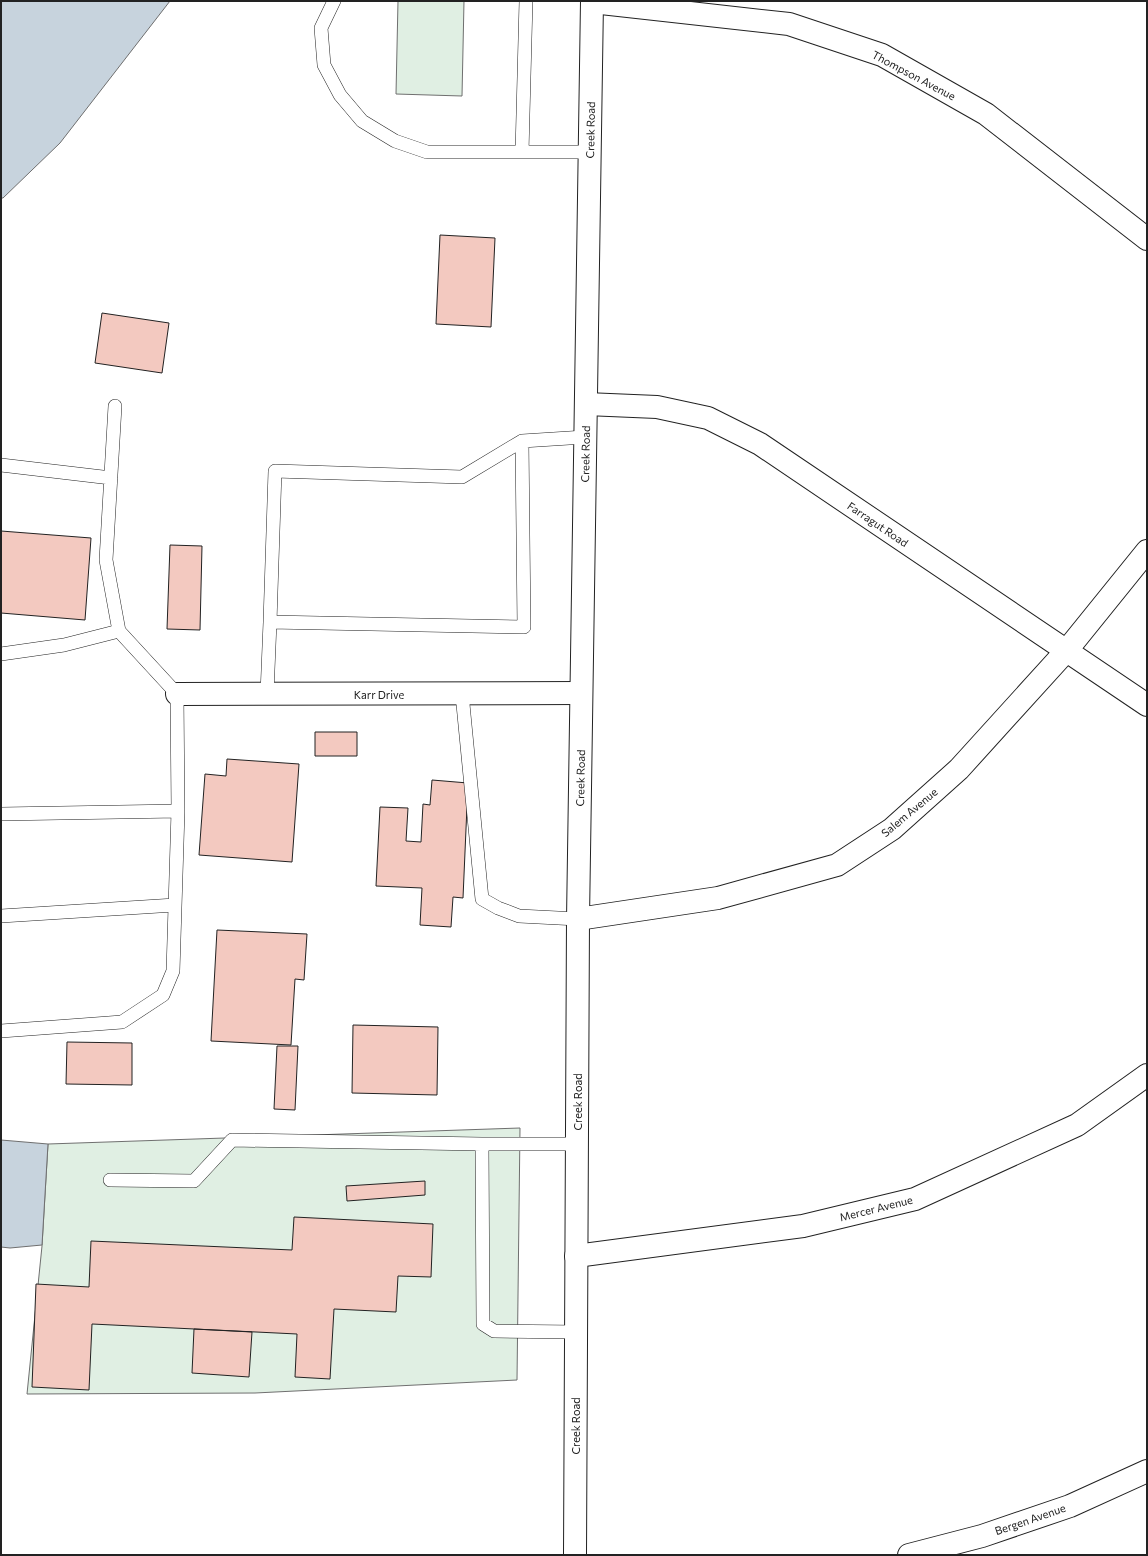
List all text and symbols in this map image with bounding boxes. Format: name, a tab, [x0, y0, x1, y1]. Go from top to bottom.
street label: Thompson Avenue	[870, 48, 958, 103]
street label: Creek Road	[583, 101, 597, 159]
street label: Creek Road	[578, 425, 592, 483]
street label: Farragut Road	[845, 499, 911, 549]
street label: Karr Drive	[354, 688, 404, 701]
street label: Creek Road	[573, 749, 587, 807]
street label: Salem Avenue	[878, 785, 940, 839]
street label: Creek Road	[571, 1073, 584, 1131]
street label: Mercer Avenue	[838, 1193, 914, 1223]
street label: Creek Road	[569, 1397, 582, 1455]
street label: Bergen Avenue	[993, 1501, 1067, 1537]

